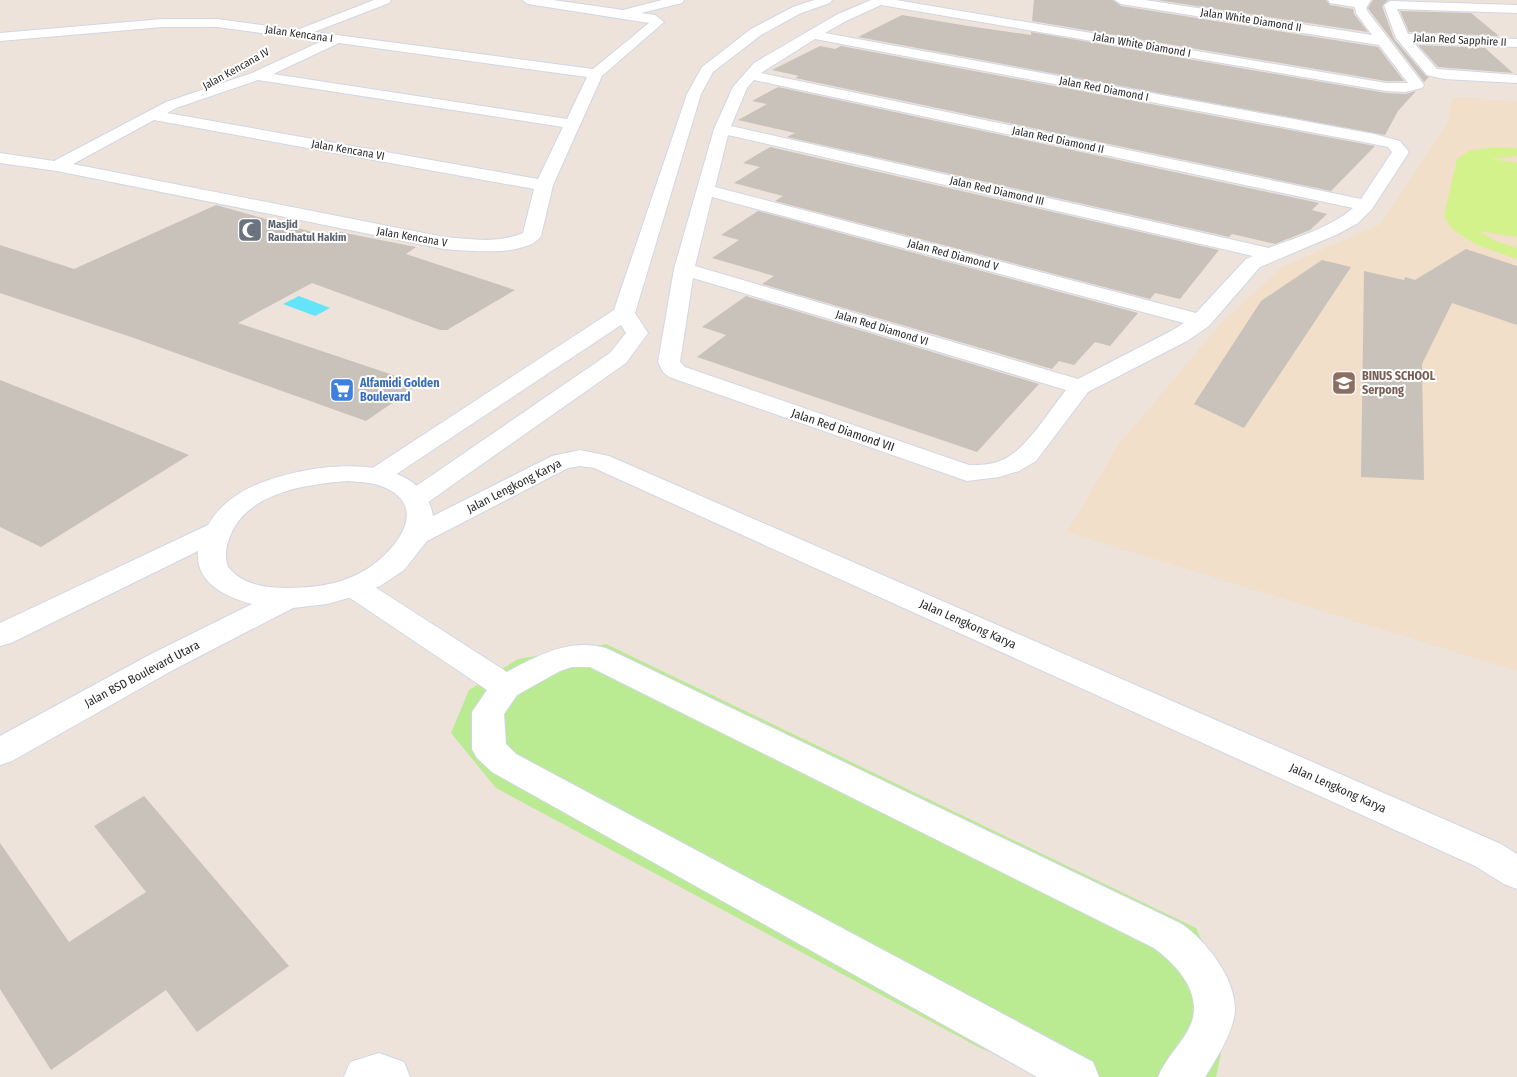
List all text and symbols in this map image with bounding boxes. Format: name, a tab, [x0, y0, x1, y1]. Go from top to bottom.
street label: Jalan White Diamond II	[1200, 6, 1302, 34]
street label: Jalan Kencana I	[264, 23, 334, 45]
street label: Jalan White Diamond I	[1092, 30, 1192, 60]
street label: Jalan Red Sapphire II	[1413, 31, 1507, 49]
street label: Jalan Kencana IV	[200, 45, 272, 93]
street label: Jalan Red Diamond I	[1058, 74, 1150, 104]
street label: Jalan Red Diamond II	[1011, 124, 1105, 156]
street label: Jalan Kencana VI	[310, 137, 386, 163]
street label: Jalan Red Diamond III	[949, 174, 1045, 208]
mosque icon: Masjid Raudhatul Hakim	[237, 217, 263, 243]
place label: Masjid Raudhatul Hakim	[268, 218, 346, 244]
street label: Jalan Kencana V	[376, 224, 449, 250]
street label: Jalan Red Diamond V	[906, 237, 1000, 273]
street label: Jalan Red Diamond VI	[834, 308, 930, 348]
place label: BINUS SCHOOL Serpong	[1362, 369, 1436, 397]
school or university icon: BINUS SCHOOL Serpong	[1331, 370, 1357, 396]
place label: Alfamidi Golden Boulevard	[359, 376, 439, 404]
supermarket icon: Alfamidi Golden Boulevard	[329, 377, 355, 403]
street label: Jalan Red Diamond VII	[790, 406, 896, 454]
street label: Jalan Lengkong Karya	[464, 456, 564, 516]
street label: Jalan Lengkong Karya	[918, 596, 1018, 652]
street label: Jalan BSD Boulevard Utara	[82, 638, 202, 710]
street label: Jalan Lengkong Karya	[1288, 760, 1388, 816]

